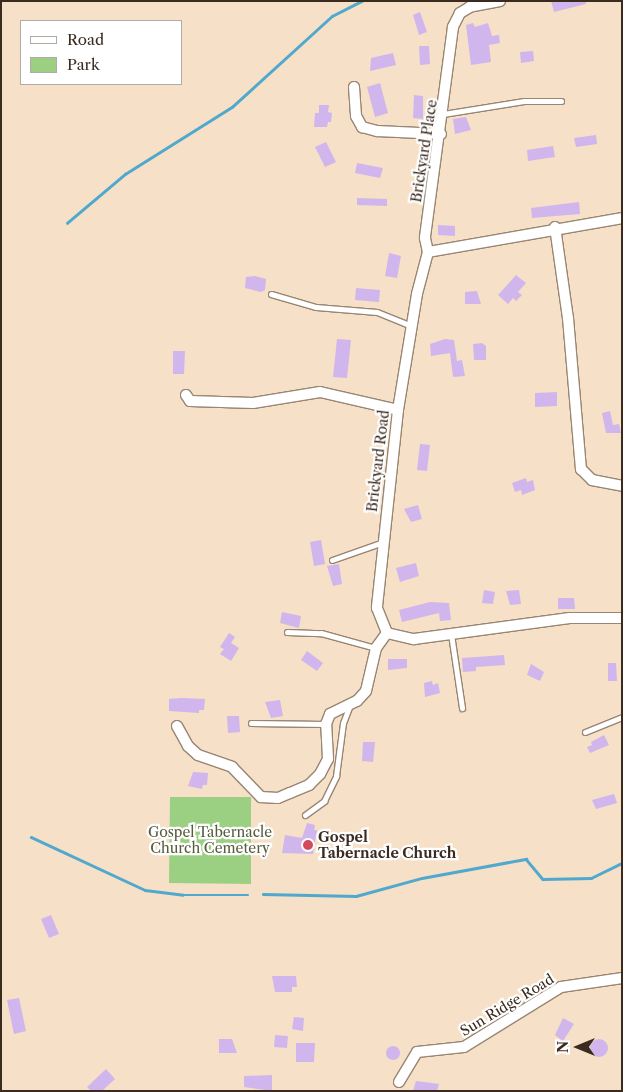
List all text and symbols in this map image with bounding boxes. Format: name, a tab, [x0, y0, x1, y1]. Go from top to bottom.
legend	[20, 20, 182, 85]
text: Road	[67, 30, 104, 49]
text: Park	[67, 55, 100, 74]
street label: Brickyard Place	[408, 98, 440, 204]
street label: Brickyard Road	[363, 409, 393, 513]
park label: Gospel Tabernacle Church Cemetery	[148, 824, 272, 856]
place label: Gospel Tabernacle Church	[318, 829, 456, 862]
marker: Gospel Tabernacle Church	[302, 839, 314, 851]
street label: Sun Ridge Road	[457, 970, 557, 1040]
north arrow	[553, 1022, 603, 1072]
text: N	[554, 1041, 572, 1053]

